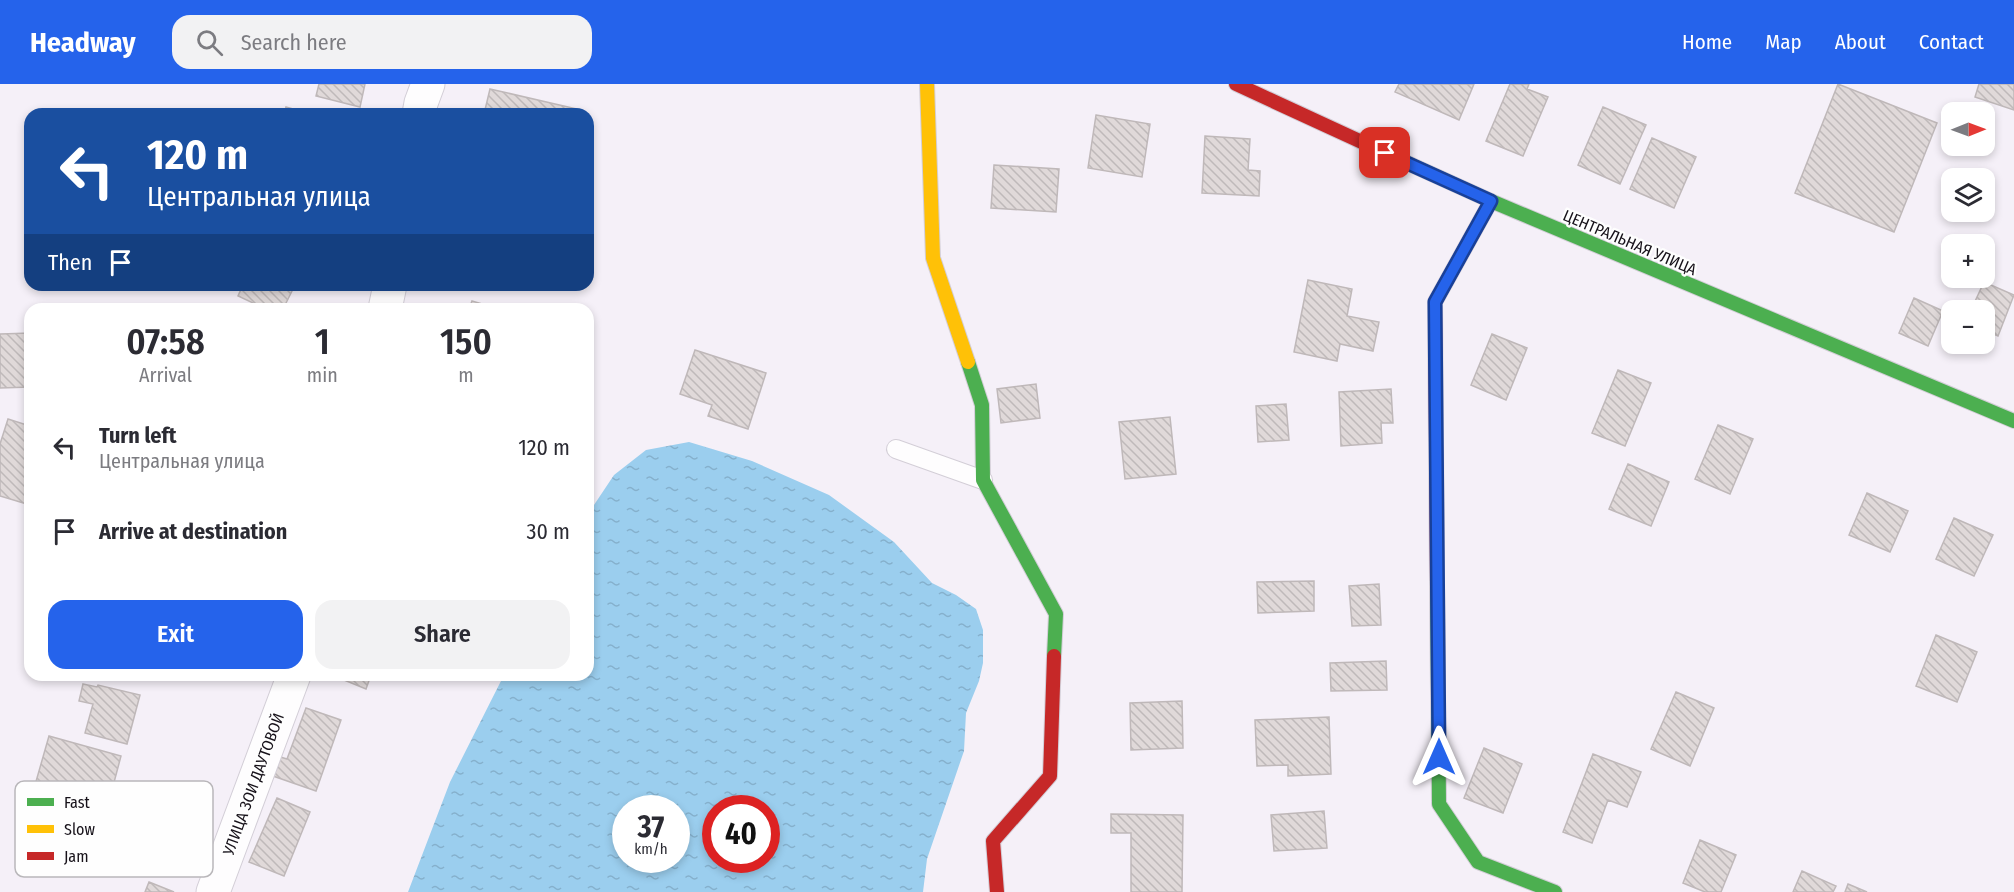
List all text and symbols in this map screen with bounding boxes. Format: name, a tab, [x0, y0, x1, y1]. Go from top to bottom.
search box	[172, 15, 592, 69]
text: Headway	[30, 26, 136, 59]
icon: search	[193, 26, 226, 59]
text: Search here	[241, 29, 347, 56]
text: Home	[1682, 29, 1732, 55]
text: Map	[1765, 29, 1802, 55]
text: About	[1835, 29, 1886, 55]
text: Contact	[1919, 29, 1984, 55]
north arrow	[1941, 102, 1995, 156]
map controls	[1941, 102, 1995, 354]
pin	[1359, 127, 1410, 178]
text: 120 m	[147, 130, 248, 180]
icon: left	[48, 132, 126, 210]
icon: arrive	[1368, 136, 1401, 169]
button: layers	[1941, 168, 1995, 222]
text: Центральная улица	[147, 181, 371, 213]
street label: ЦЕНТРАЛЬНАЯ УЛИЦА	[1560, 206, 1700, 279]
button: +	[1941, 234, 1995, 288]
icon: arrive	[104, 246, 137, 279]
text: Then	[48, 249, 92, 276]
button: −	[1941, 300, 1995, 354]
text: 07:58	[126, 320, 205, 364]
text: 1	[315, 320, 330, 364]
text: 150	[440, 320, 492, 364]
text: Arrival	[139, 363, 192, 387]
text: min	[307, 363, 338, 387]
text: m	[458, 363, 474, 387]
text: Turn left	[99, 422, 177, 449]
icon: left	[48, 431, 81, 464]
text: 120 m	[518, 434, 570, 461]
text: Центральная улица	[99, 449, 265, 473]
icon: arrive	[48, 515, 81, 548]
text: Arrive at destination	[99, 518, 287, 545]
text: 30 m	[527, 518, 570, 545]
button: Exit	[48, 600, 303, 669]
button: Share	[315, 600, 570, 669]
street label: УЛИЦА ЗОИ ДАУТОВОЙ	[219, 711, 288, 859]
position arrow	[1407, 725, 1471, 789]
legend	[15, 781, 213, 877]
text: Fast	[64, 793, 91, 812]
speed limit sign: 40	[702, 795, 780, 873]
text: 37	[638, 809, 664, 845]
text: Slow	[64, 820, 95, 839]
text: km/h	[634, 840, 668, 858]
text: Jam	[64, 847, 89, 866]

